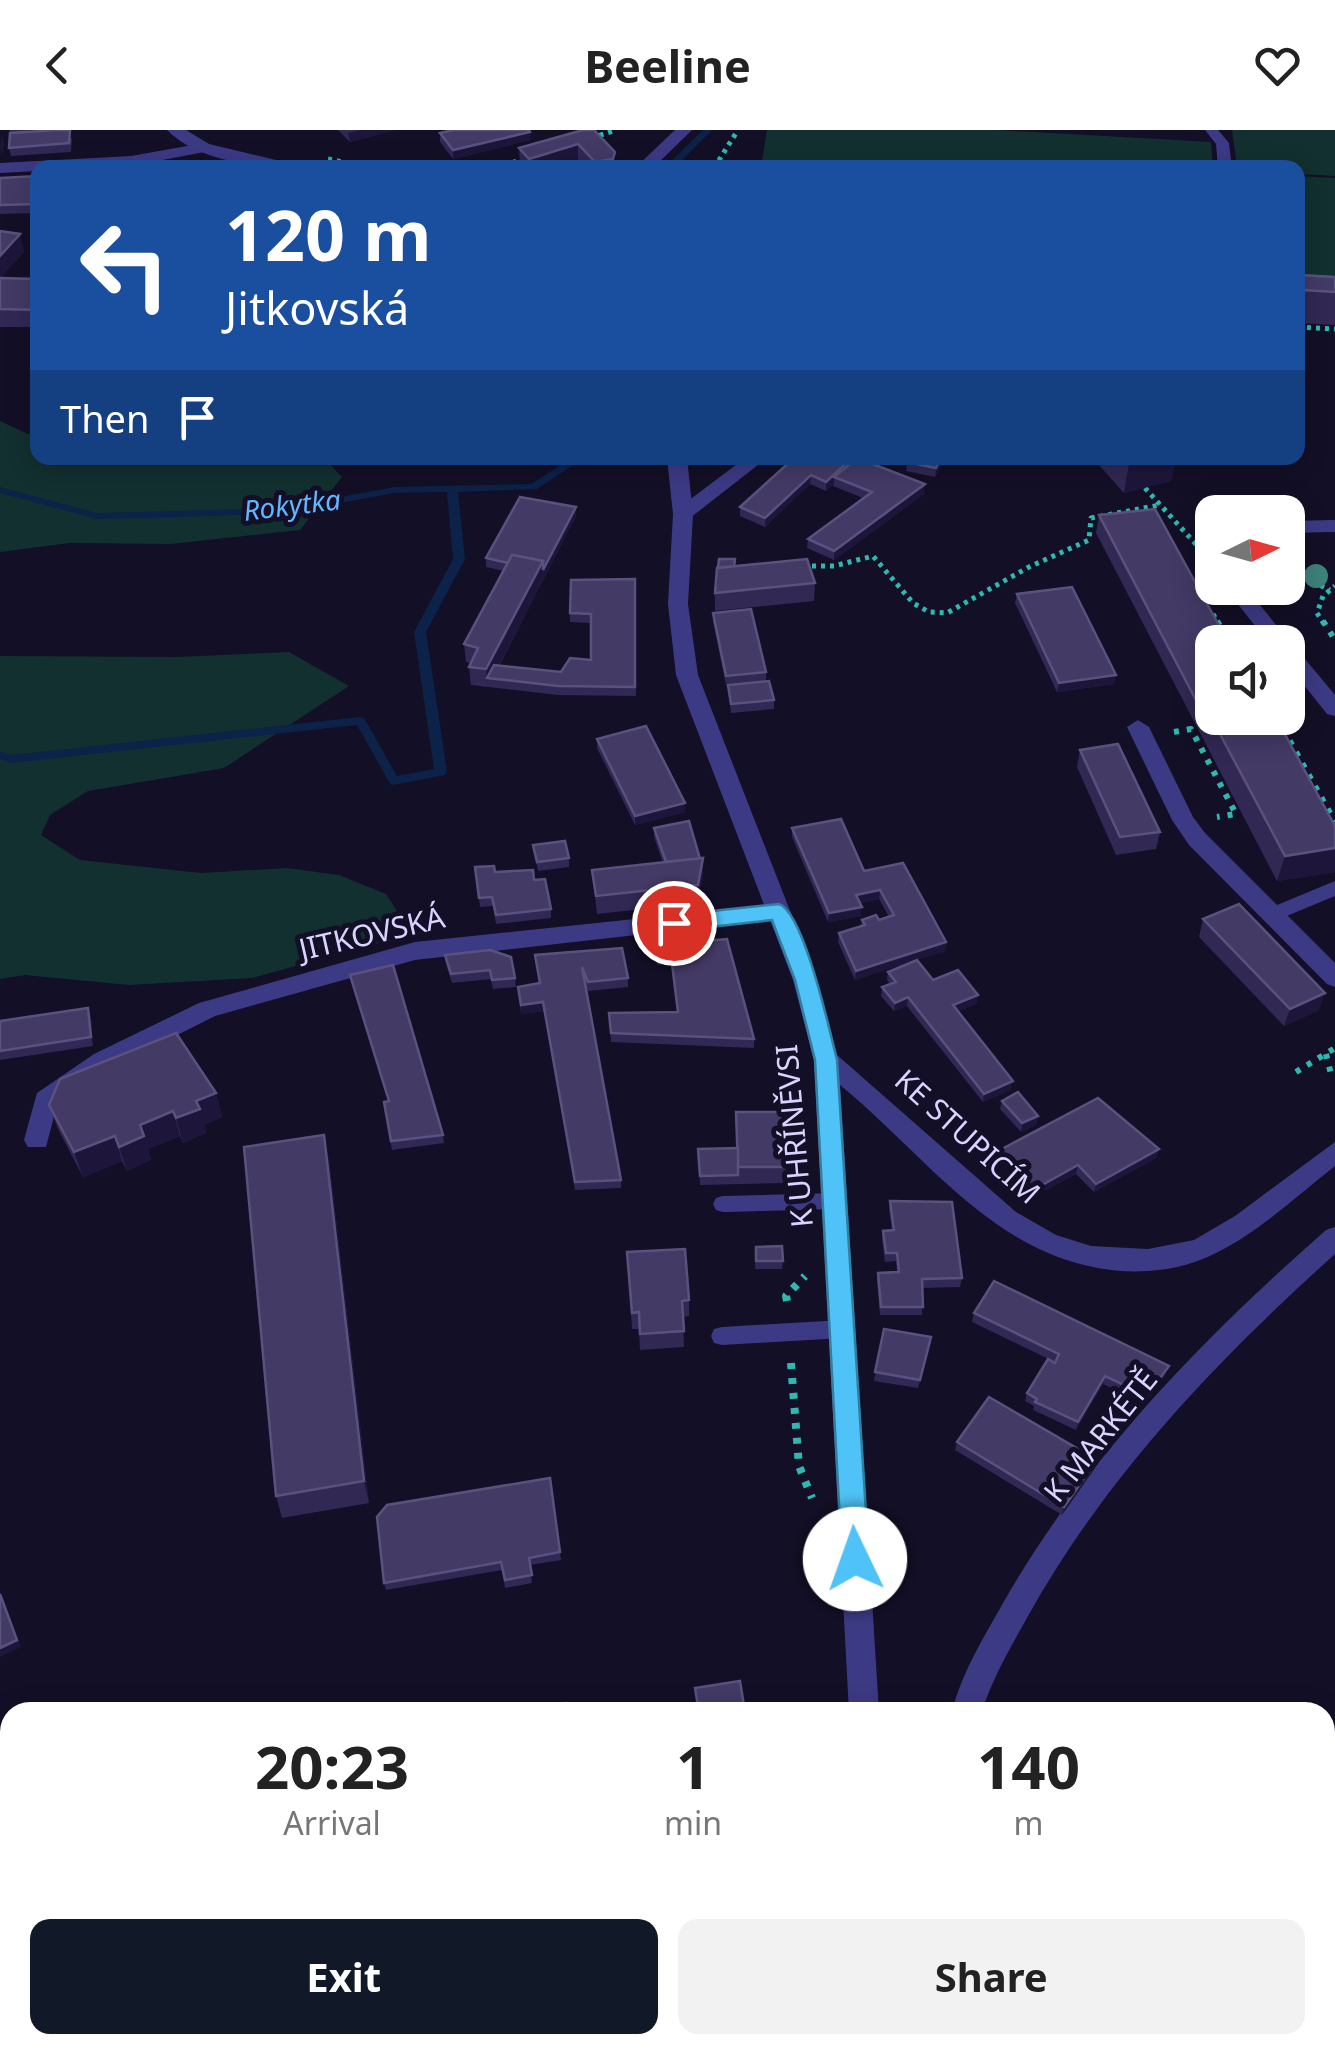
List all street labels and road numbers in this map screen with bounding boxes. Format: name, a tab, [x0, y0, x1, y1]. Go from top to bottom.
street label: JITKOVSKÁ	[292, 896, 449, 970]
street label: K UHŘÍNĚVSI	[765, 1043, 822, 1229]
street label: KE STUPICÍM	[886, 1059, 1050, 1212]
street label: K MARKÉTĚ	[1034, 1360, 1166, 1510]

